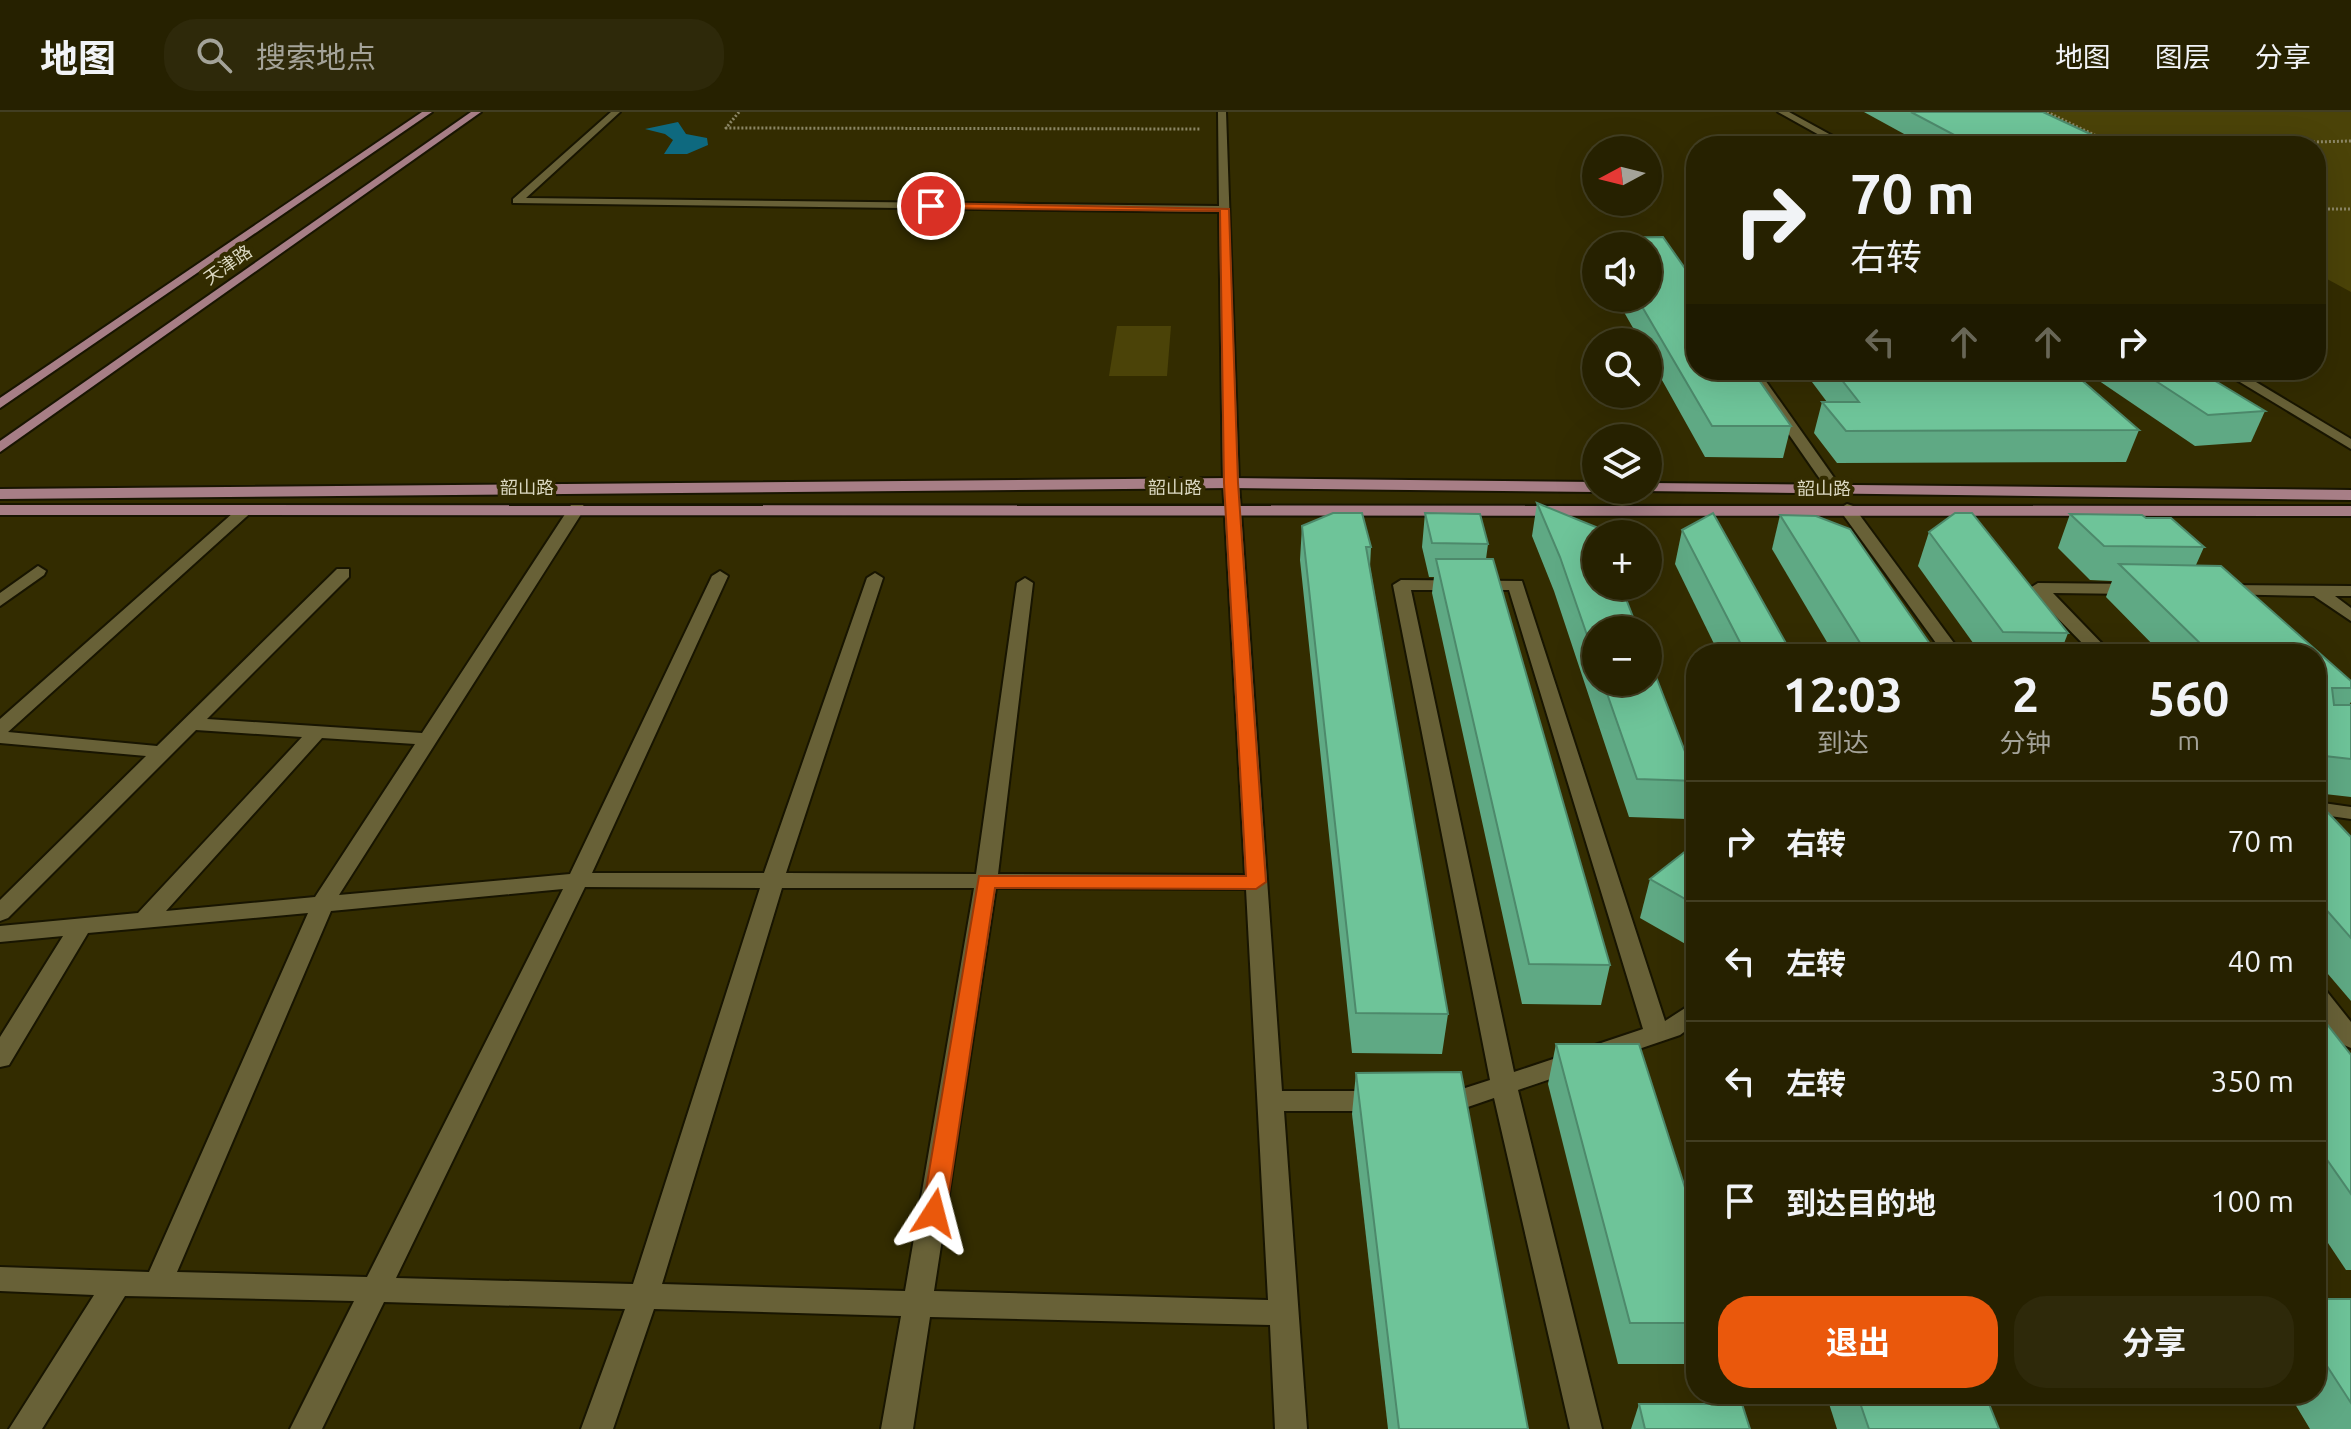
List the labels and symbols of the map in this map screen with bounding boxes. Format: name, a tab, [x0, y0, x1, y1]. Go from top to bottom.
north arrow	[1582, 136, 1662, 216]
pin	[897, 172, 965, 240]
street label: 天津路	[200, 241, 255, 288]
street label: 韶山路	[500, 477, 554, 497]
street label: 韶山路	[1148, 477, 1202, 497]
street label: 韶山路	[1797, 478, 1851, 498]
position arrow	[892, 1171, 976, 1255]

